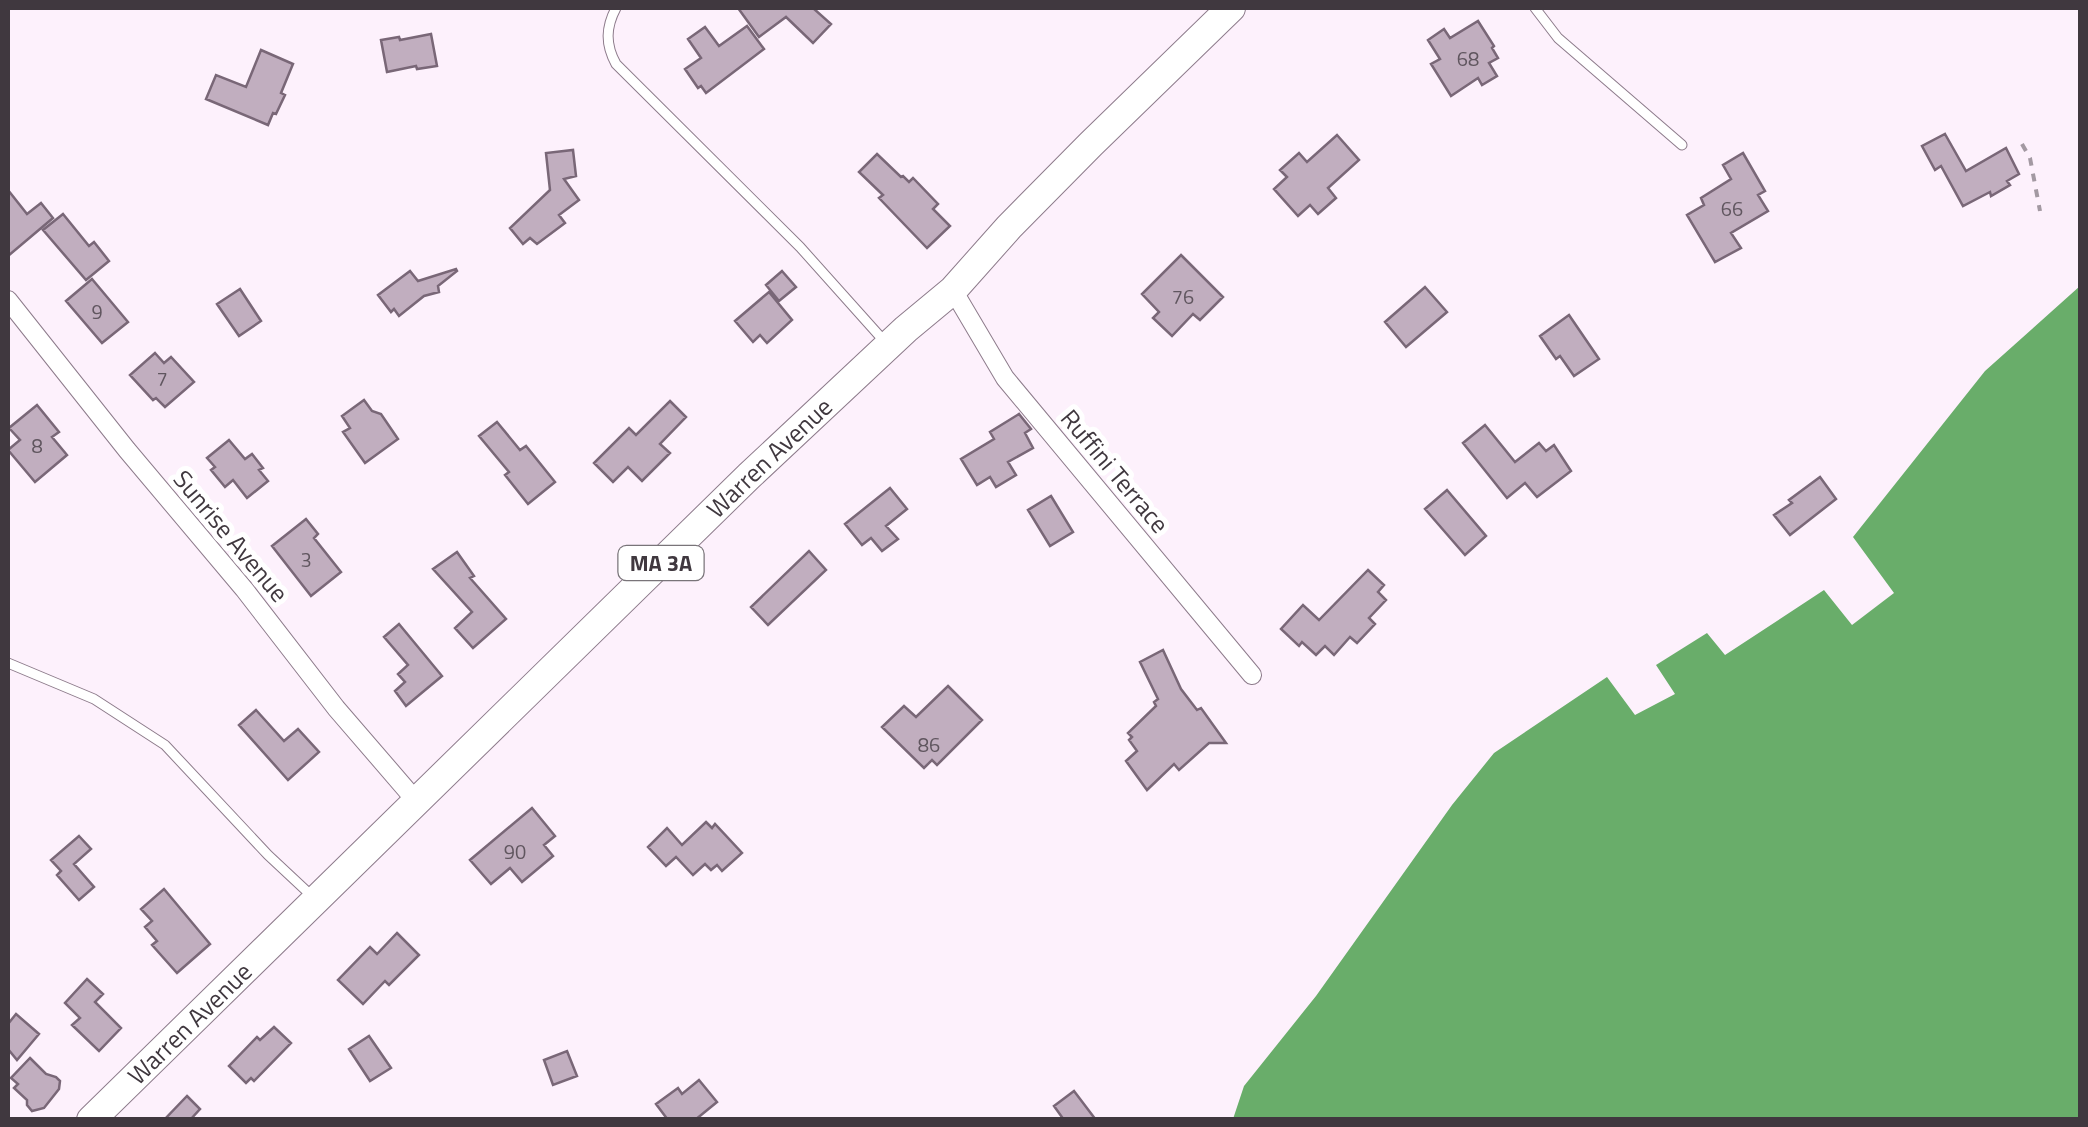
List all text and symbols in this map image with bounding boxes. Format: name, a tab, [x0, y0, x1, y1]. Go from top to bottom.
house number: 68	[1457, 43, 1479, 74]
house number: 66	[1721, 193, 1743, 224]
house number: 76	[1172, 281, 1194, 312]
house number: 9	[91, 296, 103, 327]
house number: 7	[156, 363, 168, 394]
street label: Warren Avenue	[698, 388, 841, 527]
street label: Ruffini Terrace	[1052, 401, 1178, 541]
house number: 8	[31, 430, 43, 461]
street label: Sunrise Avenue	[164, 462, 298, 610]
house number: 3	[300, 544, 312, 575]
road number: MA 3A	[618, 546, 704, 580]
house number: 86	[918, 729, 940, 760]
house number: 90	[504, 836, 526, 867]
street label: Warren Avenue	[119, 954, 261, 1093]

